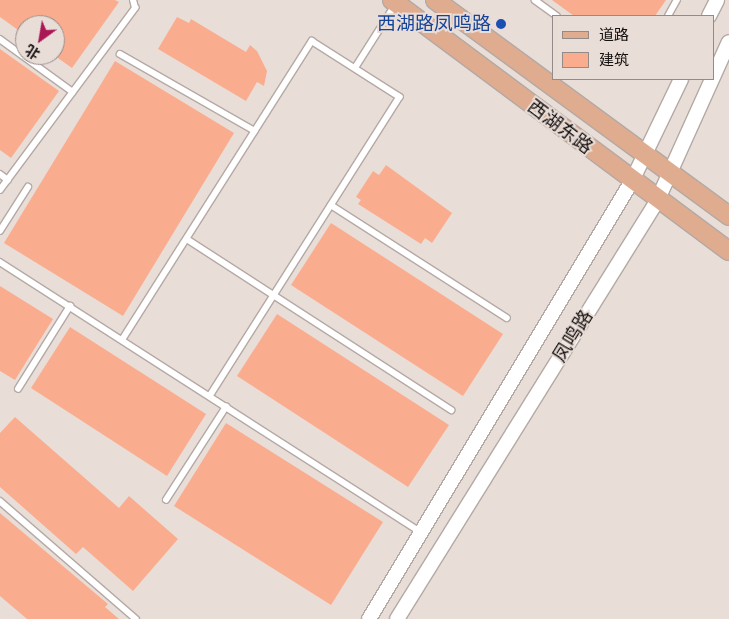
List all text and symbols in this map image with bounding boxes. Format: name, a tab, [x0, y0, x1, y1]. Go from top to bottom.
place label: 西湖路凤鸣路	[377, 13, 491, 35]
north arrow	[15, 15, 65, 65]
legend	[552, 15, 714, 80]
marker: 西湖路凤鸣路	[495, 18, 507, 30]
text: 道路	[599, 24, 629, 46]
text: 北	[21, 40, 44, 64]
text: 建筑	[599, 49, 629, 71]
street label: 西湖东路	[523, 95, 597, 159]
street label: 凤鸣路	[548, 306, 598, 366]

